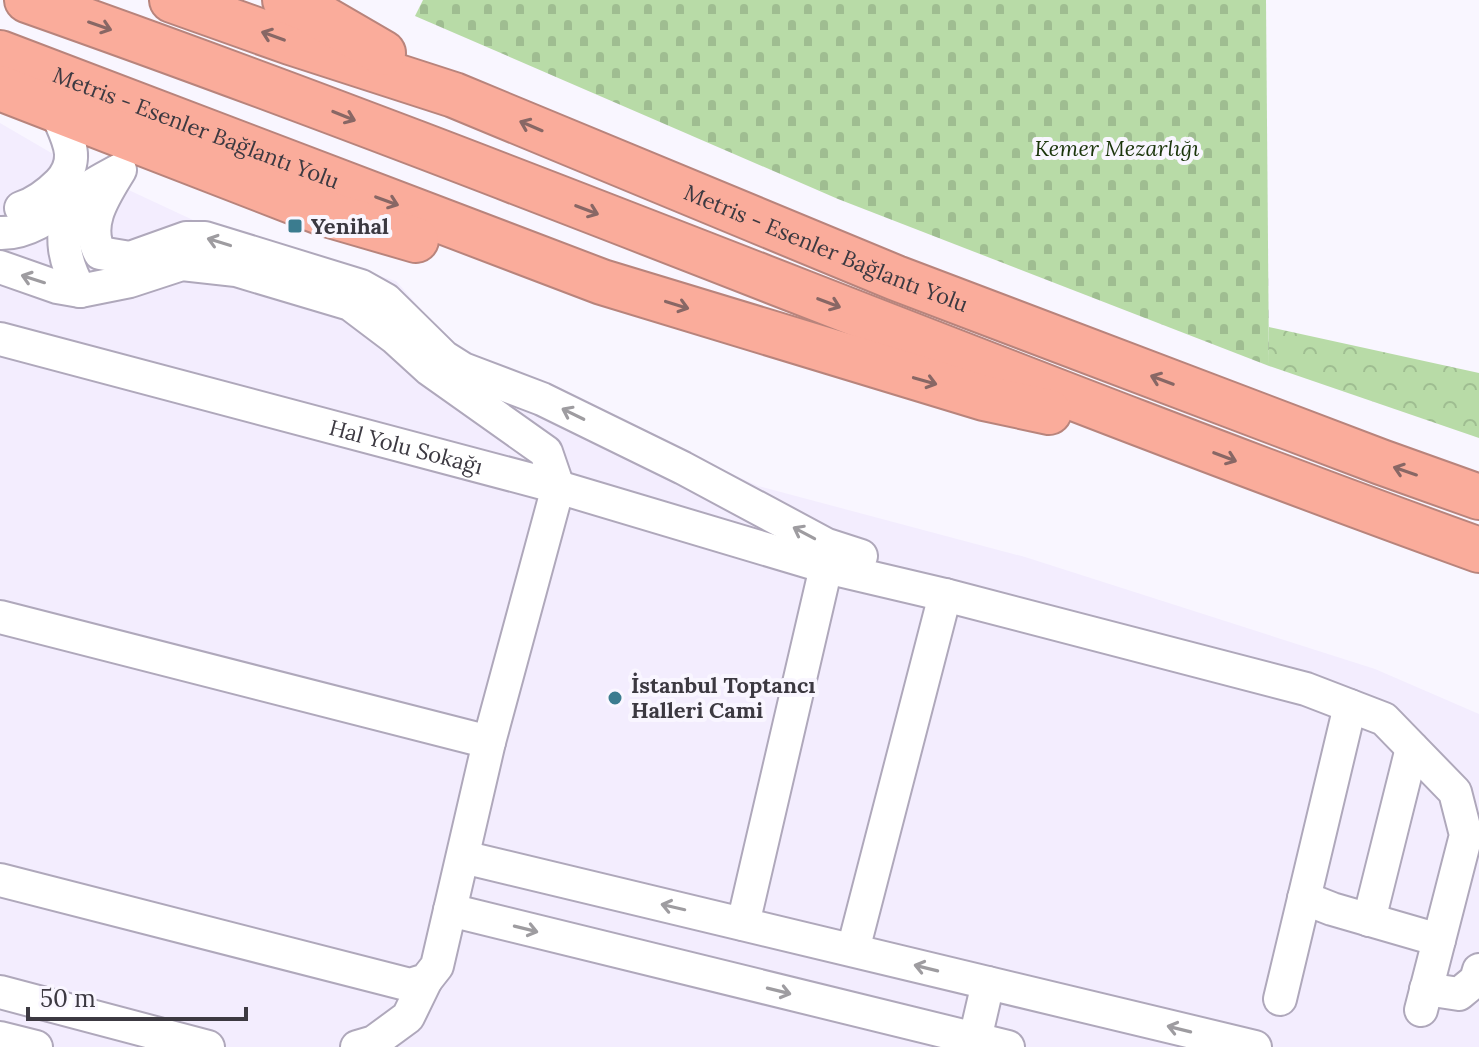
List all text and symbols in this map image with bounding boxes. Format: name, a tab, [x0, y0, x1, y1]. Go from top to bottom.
one-way arrow	[87, 19, 112, 34]
one-way arrow	[261, 28, 286, 42]
street label: Metris - Esenler Bağlantı Yolu	[49, 61, 343, 195]
one-way arrow	[331, 110, 356, 124]
one-way arrow	[519, 118, 544, 133]
park label: Kemer Mezarlığı	[1035, 134, 1199, 162]
street label: Metris - Esenler Bağlantı Yolu	[680, 178, 972, 318]
one-way arrow	[374, 195, 398, 209]
one-way arrow	[574, 204, 598, 218]
place label: Yenihal	[311, 212, 389, 240]
marker: Yenihal	[286, 217, 304, 235]
one-way arrow	[206, 234, 232, 249]
one-way arrow	[21, 271, 47, 286]
one-way arrow	[816, 297, 841, 312]
one-way arrow	[663, 298, 689, 313]
one-way arrow	[1150, 372, 1175, 386]
one-way arrow	[912, 374, 938, 389]
one-way arrow	[561, 406, 585, 421]
street label: Hal Yolu Sokağı	[326, 413, 486, 480]
one-way arrow	[1212, 451, 1237, 465]
one-way arrow	[1394, 463, 1418, 477]
one-way arrow	[792, 525, 816, 541]
place label: İstanbul Toptancı Halleri Cami	[631, 671, 816, 724]
marker: İstanbul Toptancı Halleri Cami	[606, 689, 624, 707]
one-way arrow	[661, 899, 687, 914]
one-way arrow	[513, 922, 539, 937]
one-way arrow	[914, 960, 940, 975]
scale bar	[28, 971, 246, 1021]
text: 50 m	[40, 983, 96, 1014]
one-way arrow	[765, 984, 791, 999]
one-way arrow	[1167, 1021, 1192, 1036]

